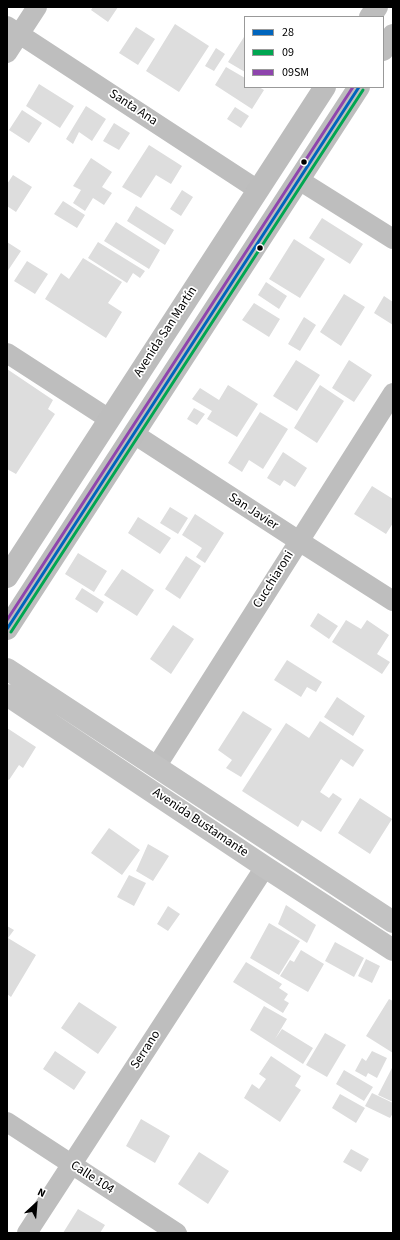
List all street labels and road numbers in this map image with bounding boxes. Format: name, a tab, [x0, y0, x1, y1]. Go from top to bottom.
street label: Santa Ana	[106, 87, 160, 129]
street label: Avenida San Martín	[131, 284, 201, 380]
street label: San Javier	[225, 490, 281, 534]
street label: Cucchiaroni	[250, 549, 298, 611]
street label: Avenida Bustamante	[149, 785, 251, 861]
street label: Serrano	[128, 1028, 164, 1072]
street label: Calle 104	[67, 1158, 117, 1198]

